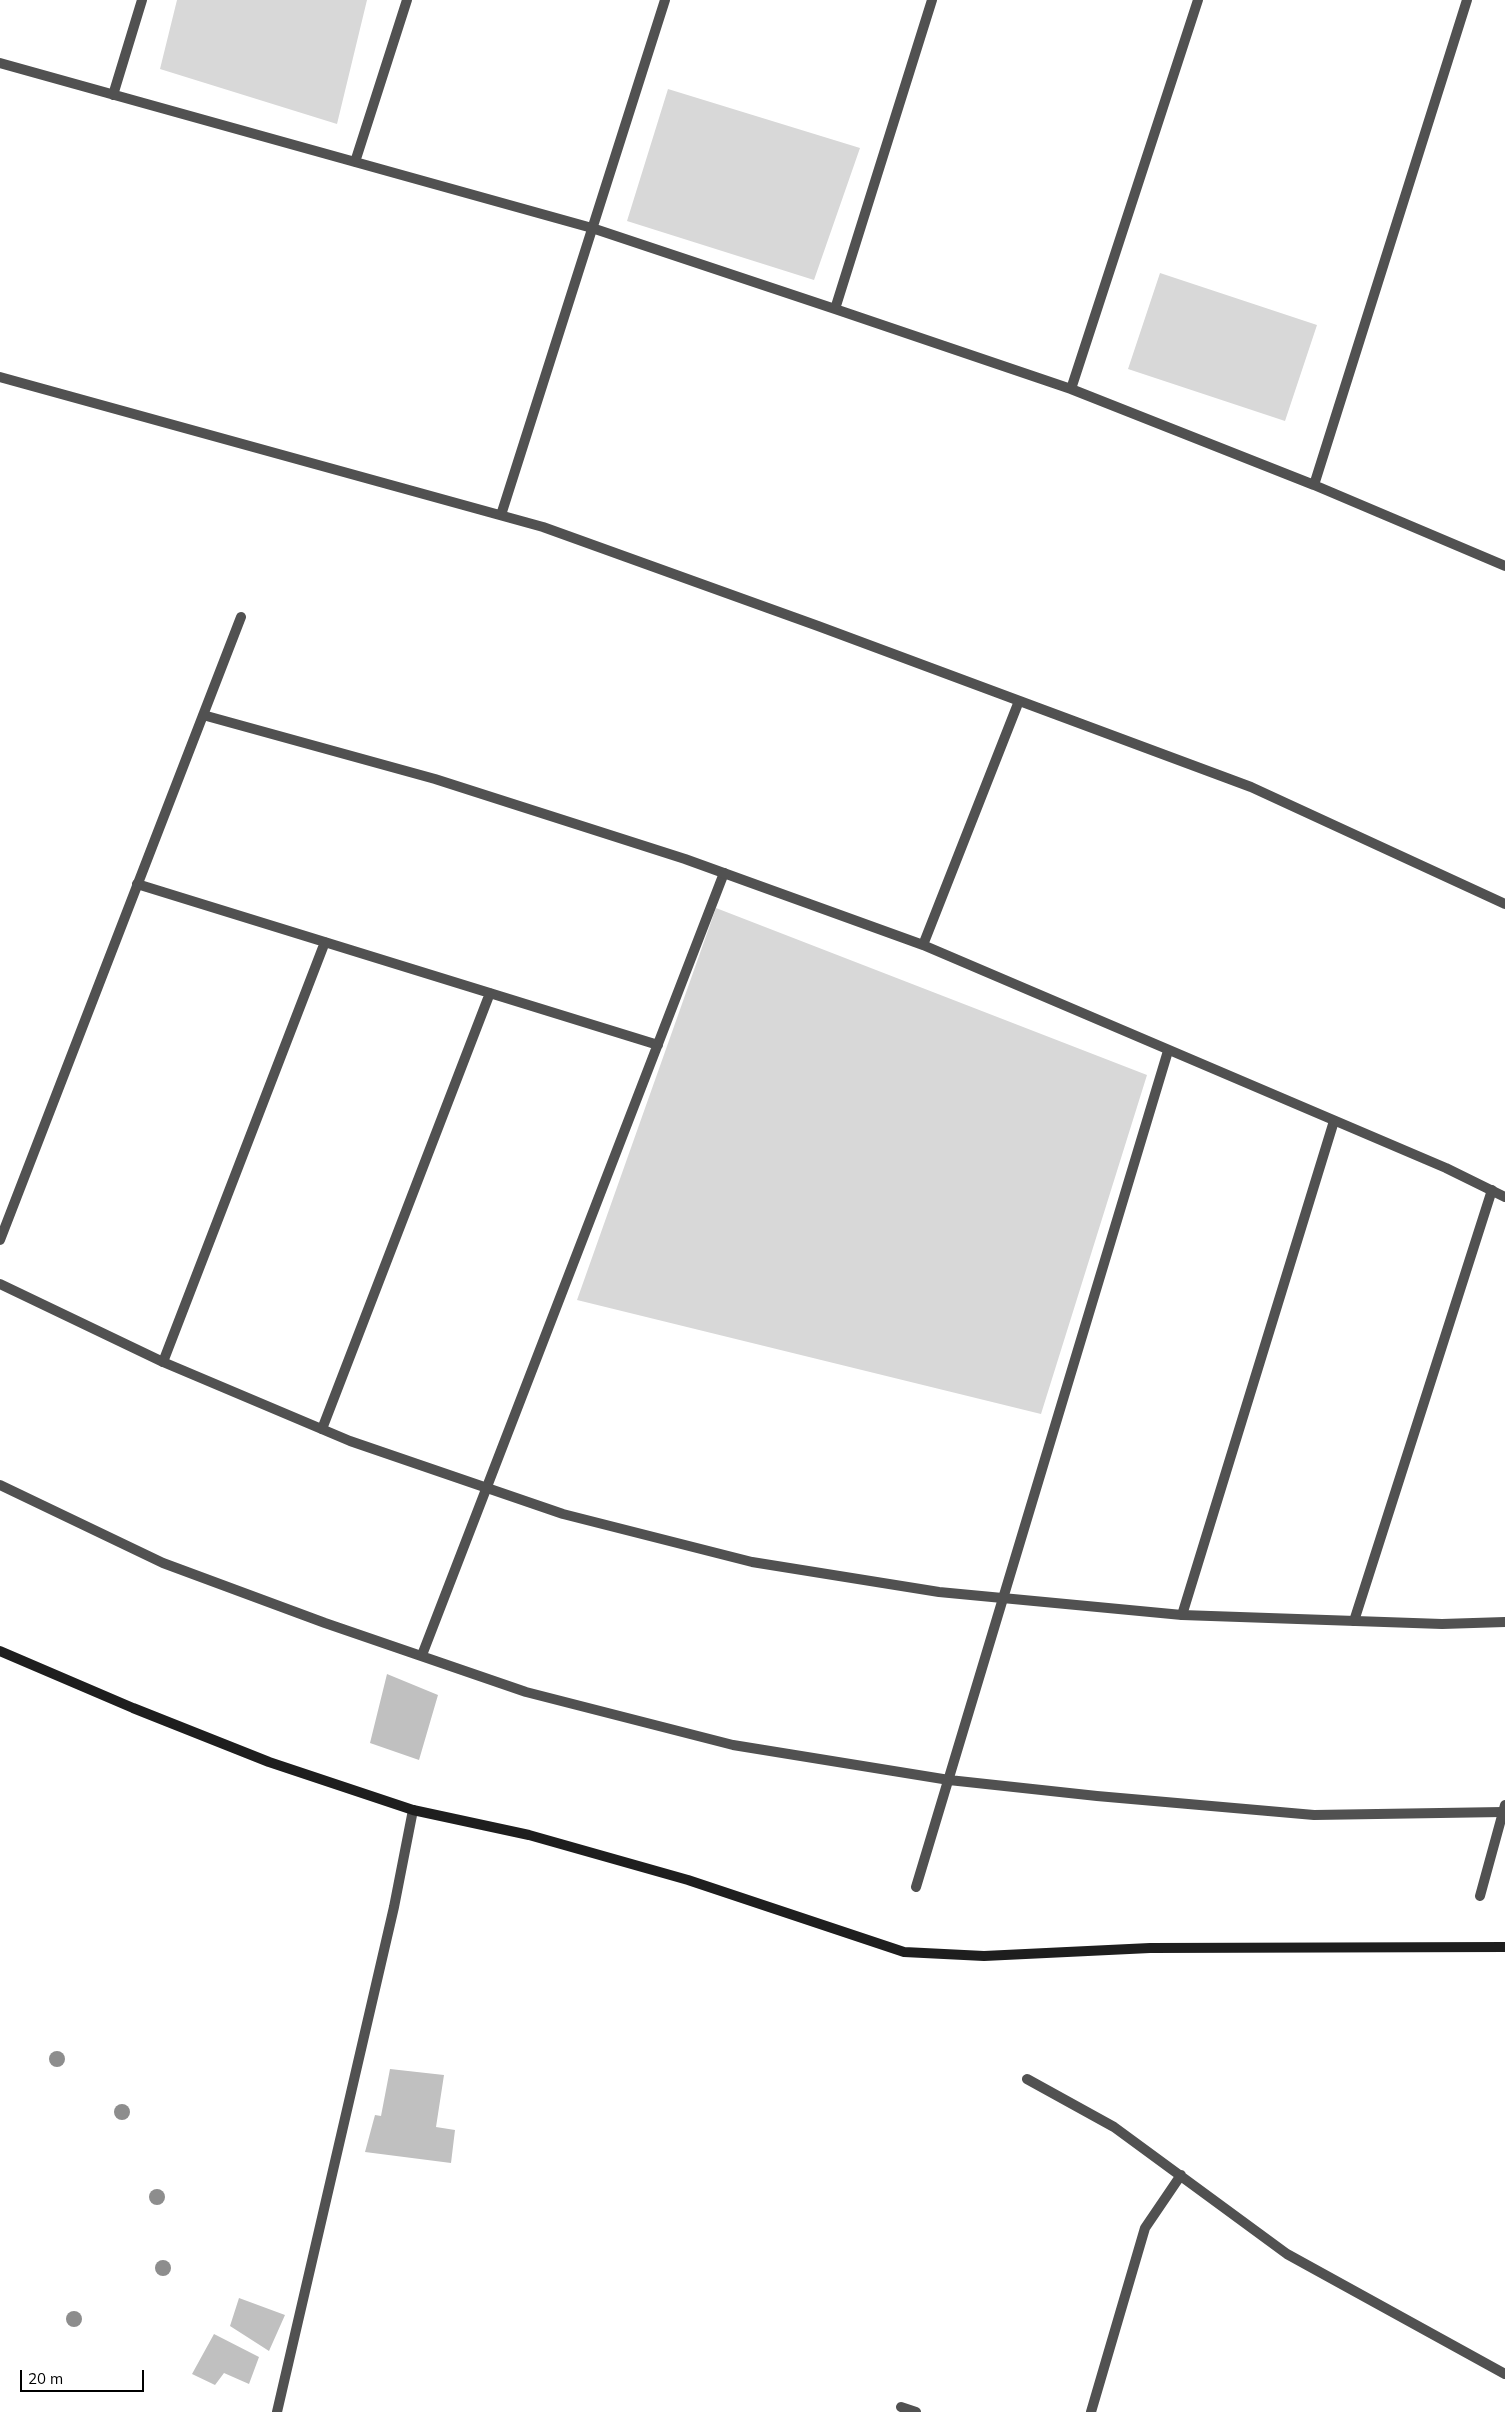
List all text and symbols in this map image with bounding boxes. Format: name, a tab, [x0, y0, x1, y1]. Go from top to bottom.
scale bar	[22, 2360, 146, 2392]
text: 20 m	[28, 2369, 63, 2388]

